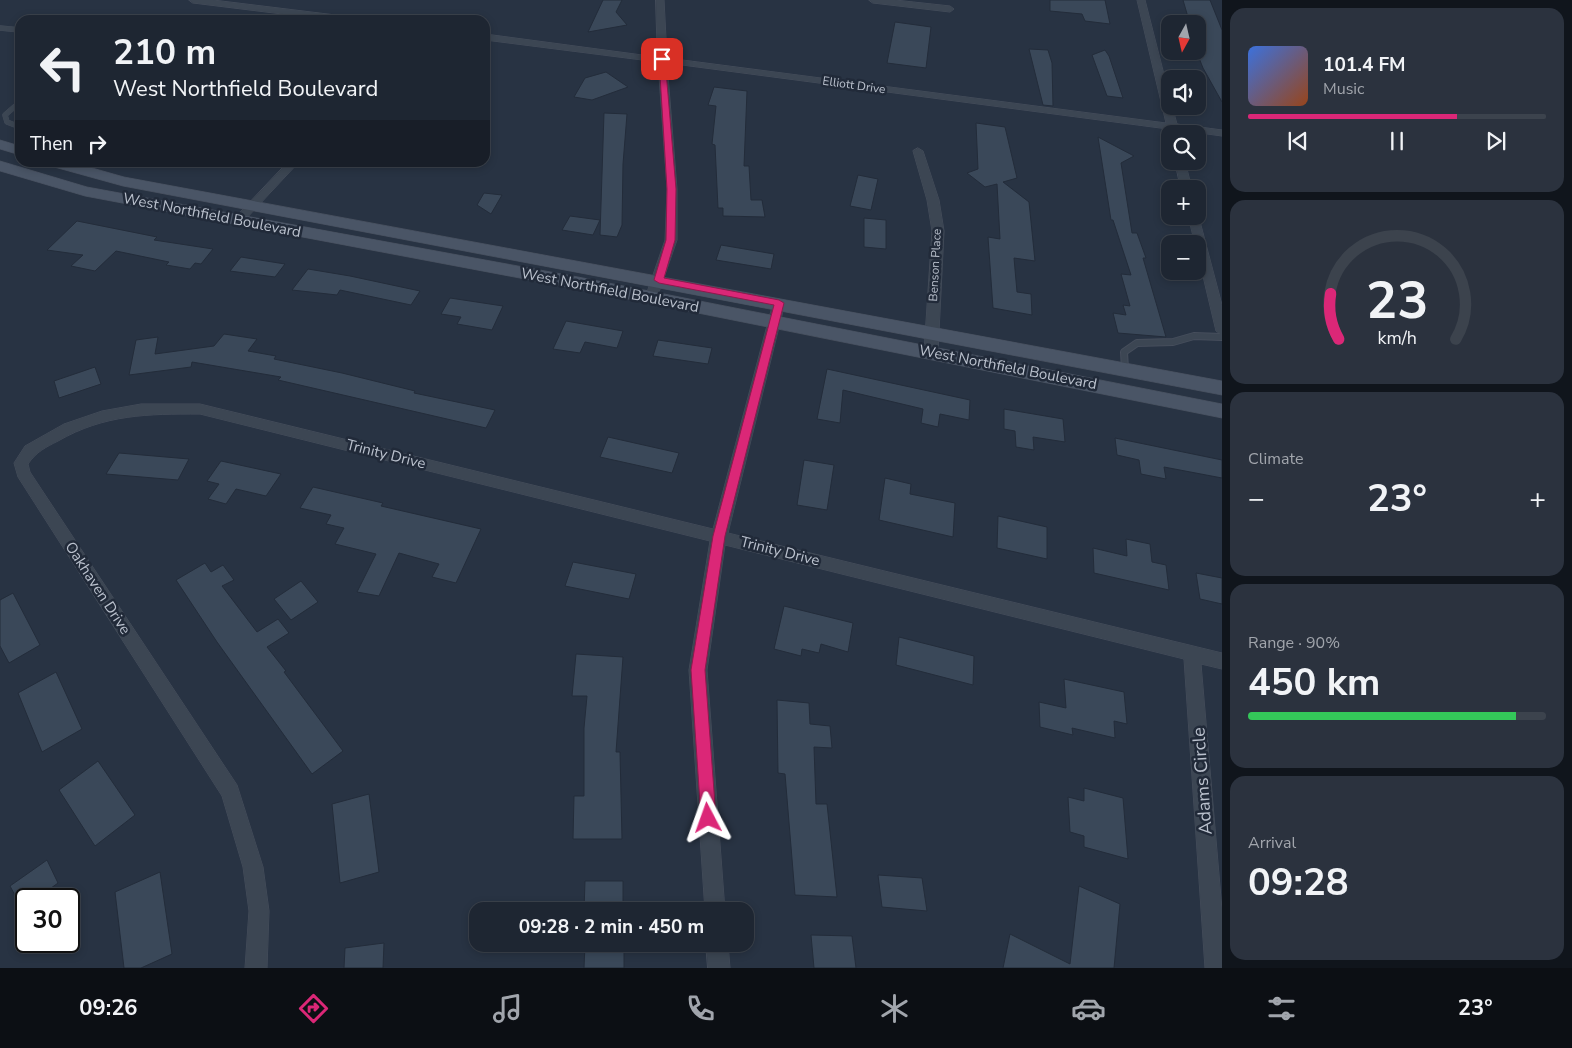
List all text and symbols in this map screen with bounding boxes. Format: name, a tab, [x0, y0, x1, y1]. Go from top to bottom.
north arrow	[1161, 15, 1206, 60]
map controls	[1161, 15, 1206, 280]
text: 210 m	[113, 29, 216, 76]
icon: left	[30, 35, 95, 100]
pin	[641, 38, 683, 80]
icon: arrive	[648, 45, 676, 73]
text: 101.4 FM	[1323, 52, 1406, 78]
button: sound	[1161, 70, 1206, 115]
street label: Elliott Drive	[822, 73, 886, 97]
text: West Northfield Boulevard	[113, 74, 378, 104]
text: Music	[1323, 78, 1364, 100]
button: search	[1161, 125, 1206, 170]
icon: previous	[1284, 127, 1312, 155]
icon: pause	[1383, 127, 1411, 155]
icon: next	[1482, 127, 1510, 155]
icon: right	[83, 130, 111, 158]
text: Then	[30, 131, 73, 157]
button: +	[1161, 180, 1206, 225]
street label: West Northfield Boulevard	[121, 188, 303, 242]
street label: Benson Place	[925, 228, 945, 302]
button: −	[1161, 235, 1206, 280]
street label: West Northfield Boulevard	[519, 263, 701, 317]
text: 23	[1366, 265, 1428, 336]
text: km/h	[1377, 326, 1417, 350]
street label: West Northfield Boulevard	[917, 340, 1099, 394]
street label: Trinity Drive	[344, 434, 428, 474]
text: Climate	[1248, 448, 1303, 470]
text: 23°	[1367, 473, 1427, 524]
text: −	[1248, 480, 1265, 518]
text: +	[1529, 480, 1546, 518]
street label: Trinity Drive	[738, 531, 822, 571]
street label: Oakhaven Drive	[61, 538, 136, 638]
text: Range · 90%	[1248, 632, 1340, 654]
text: 450 km	[1248, 657, 1380, 708]
street label: Adams Circle	[1186, 727, 1218, 835]
position arrow	[681, 791, 733, 843]
text: Arrival	[1248, 832, 1296, 854]
text: 09:28	[1248, 857, 1349, 908]
speed limit sign: 30	[15, 888, 80, 953]
text: 09:28 · 2 min · 450 m	[519, 914, 704, 940]
icon: directions	[296, 991, 331, 1026]
icon: music	[490, 991, 525, 1026]
icon: phone	[683, 991, 718, 1026]
icon: climate	[877, 991, 912, 1026]
icon: car	[1071, 991, 1106, 1026]
icon: filters	[1264, 991, 1299, 1026]
text: 09:26	[79, 993, 138, 1023]
text: 23°	[1458, 993, 1493, 1023]

